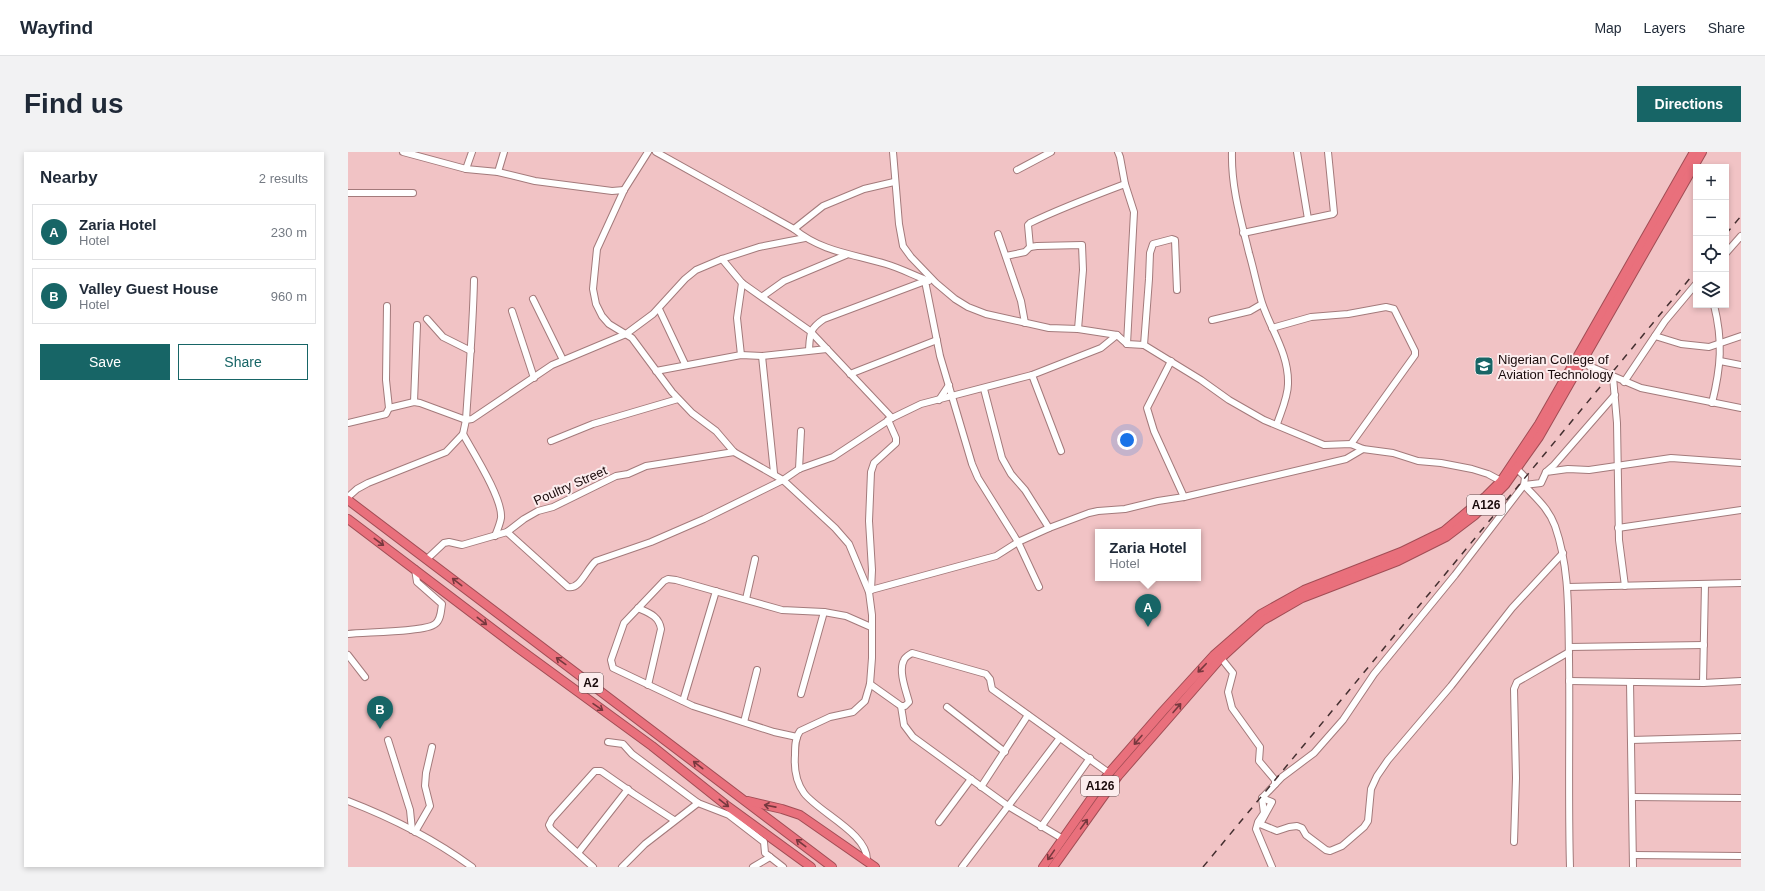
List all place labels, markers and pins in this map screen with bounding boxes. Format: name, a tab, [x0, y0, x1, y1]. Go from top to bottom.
place label: Nigerian College of Aviation Technology	[1498, 352, 1614, 382]
school or university icon: Nigerian College of Aviation Technology	[1473, 355, 1495, 377]
pin: A	[1135, 594, 1161, 627]
pin: B	[367, 696, 393, 729]

